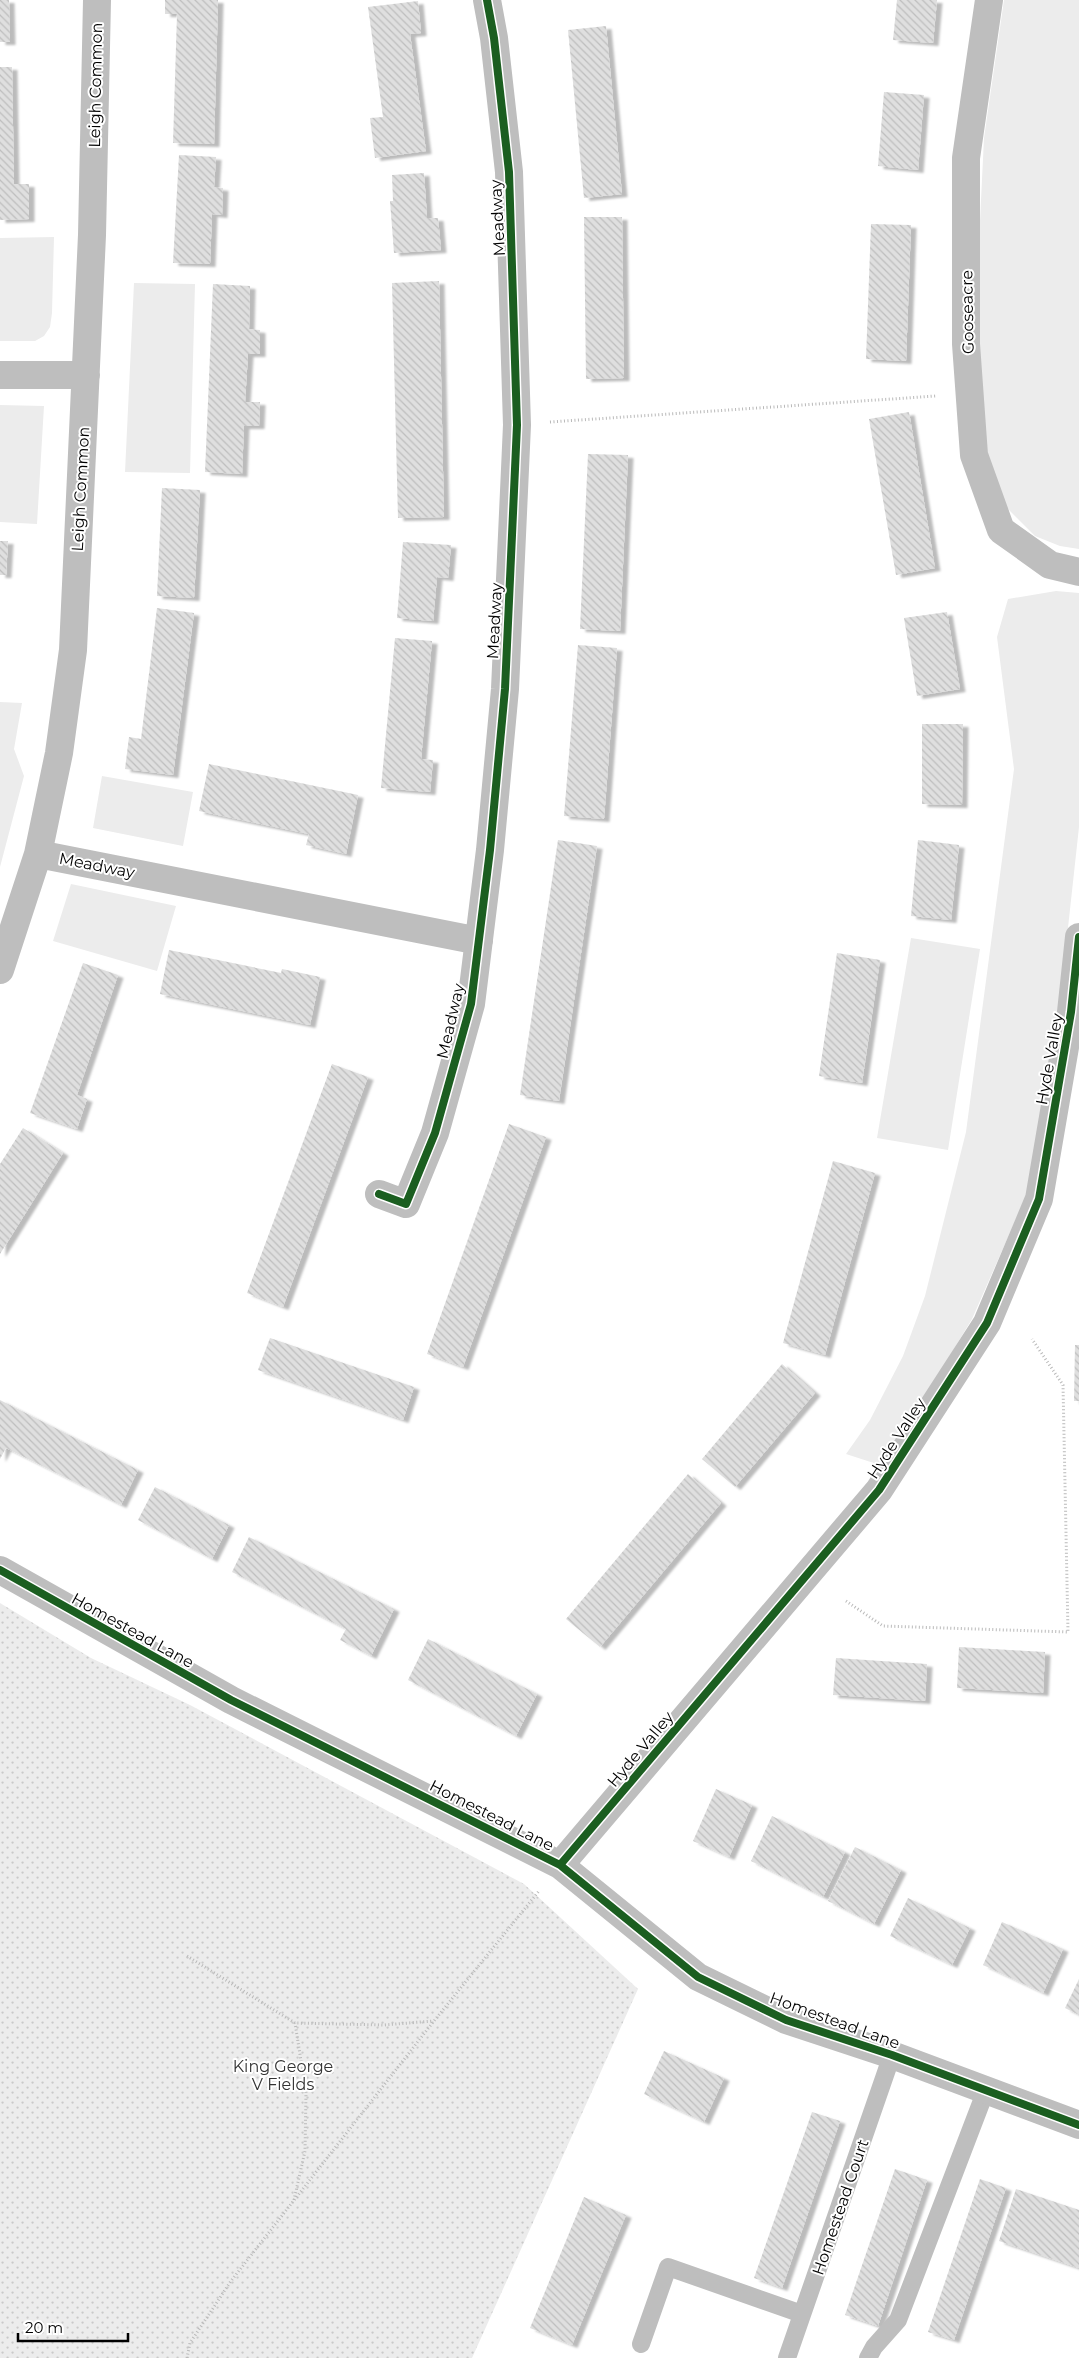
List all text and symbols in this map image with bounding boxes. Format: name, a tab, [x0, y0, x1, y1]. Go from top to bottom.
street label: Leigh Common	[85, 22, 106, 148]
street label: Meadway	[486, 179, 509, 257]
street label: Gooseacre	[957, 270, 978, 354]
street label: Leigh Common	[68, 426, 93, 552]
street label: Meadway	[483, 582, 506, 660]
street label: Meadway	[58, 849, 137, 882]
street label: Meadway	[433, 981, 468, 1061]
street label: Hyde Valley	[1032, 1011, 1067, 1106]
street label: Hyde Valley	[863, 1394, 930, 1482]
street label: Homestead Lane	[68, 1589, 197, 1672]
street label: Hyde Valley	[603, 1707, 678, 1791]
street label: Homestead Lane	[426, 1776, 557, 1855]
street label: Homestead Lane	[767, 1988, 902, 2053]
park label: King George V Fields	[233, 2057, 333, 2094]
street label: Homestead Court	[808, 2136, 873, 2278]
scale bar	[18, 2310, 128, 2342]
text: 20 m	[25, 2318, 63, 2337]

